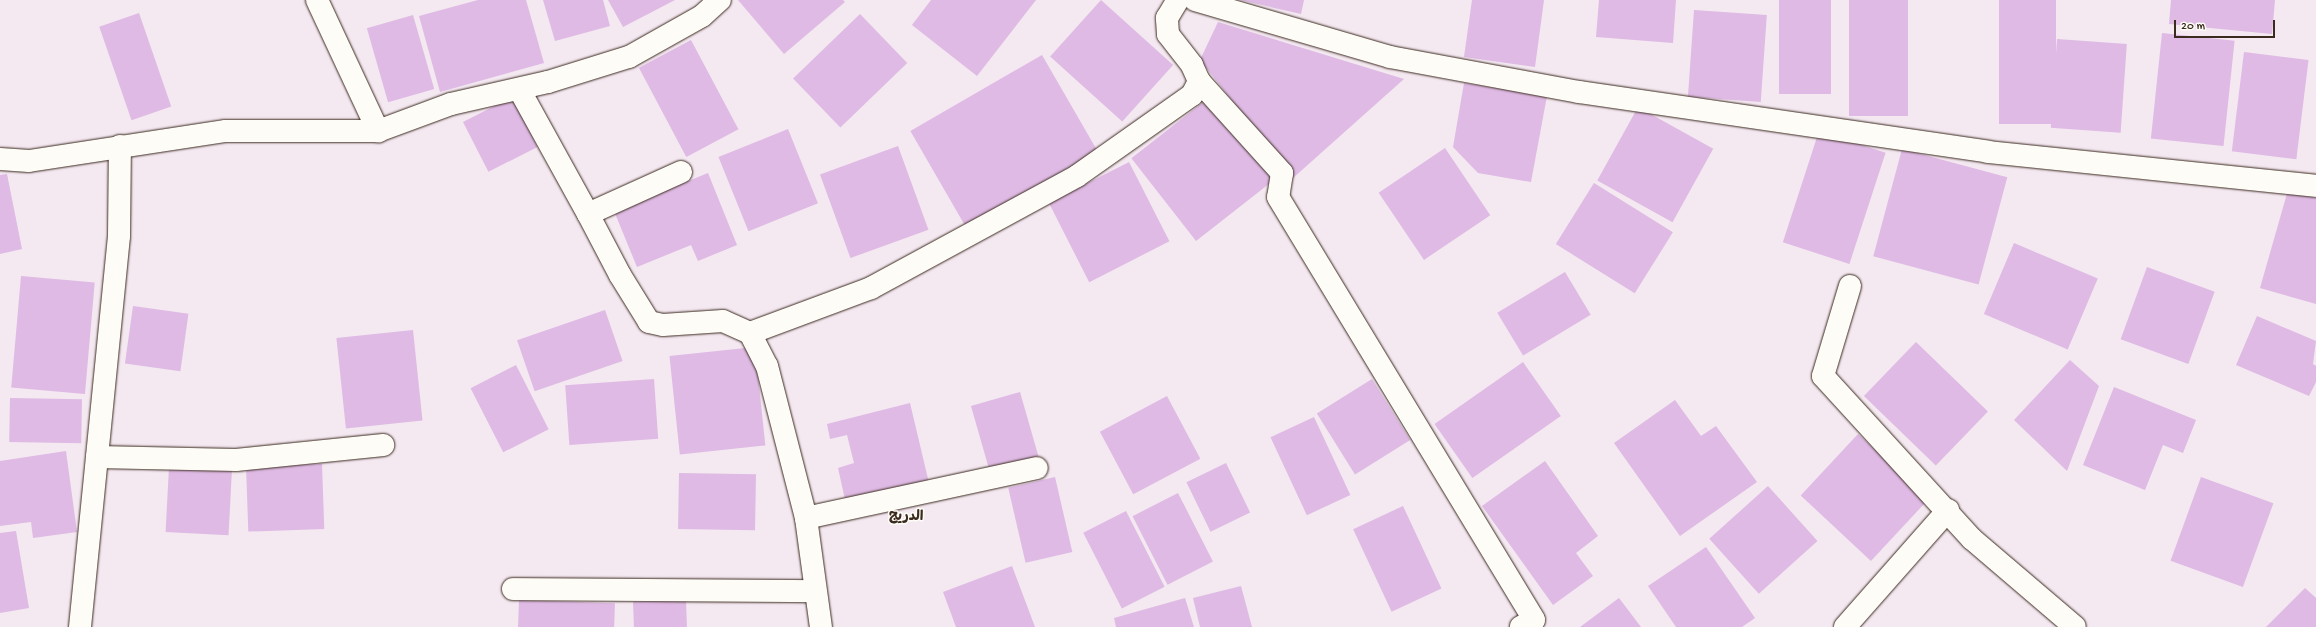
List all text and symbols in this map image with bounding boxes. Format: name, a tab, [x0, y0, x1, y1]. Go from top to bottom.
scale bar	[2176, 12, 2277, 38]
text: 20 m	[2181, 20, 2205, 34]
district label: الدريج	[889, 510, 923, 526]

